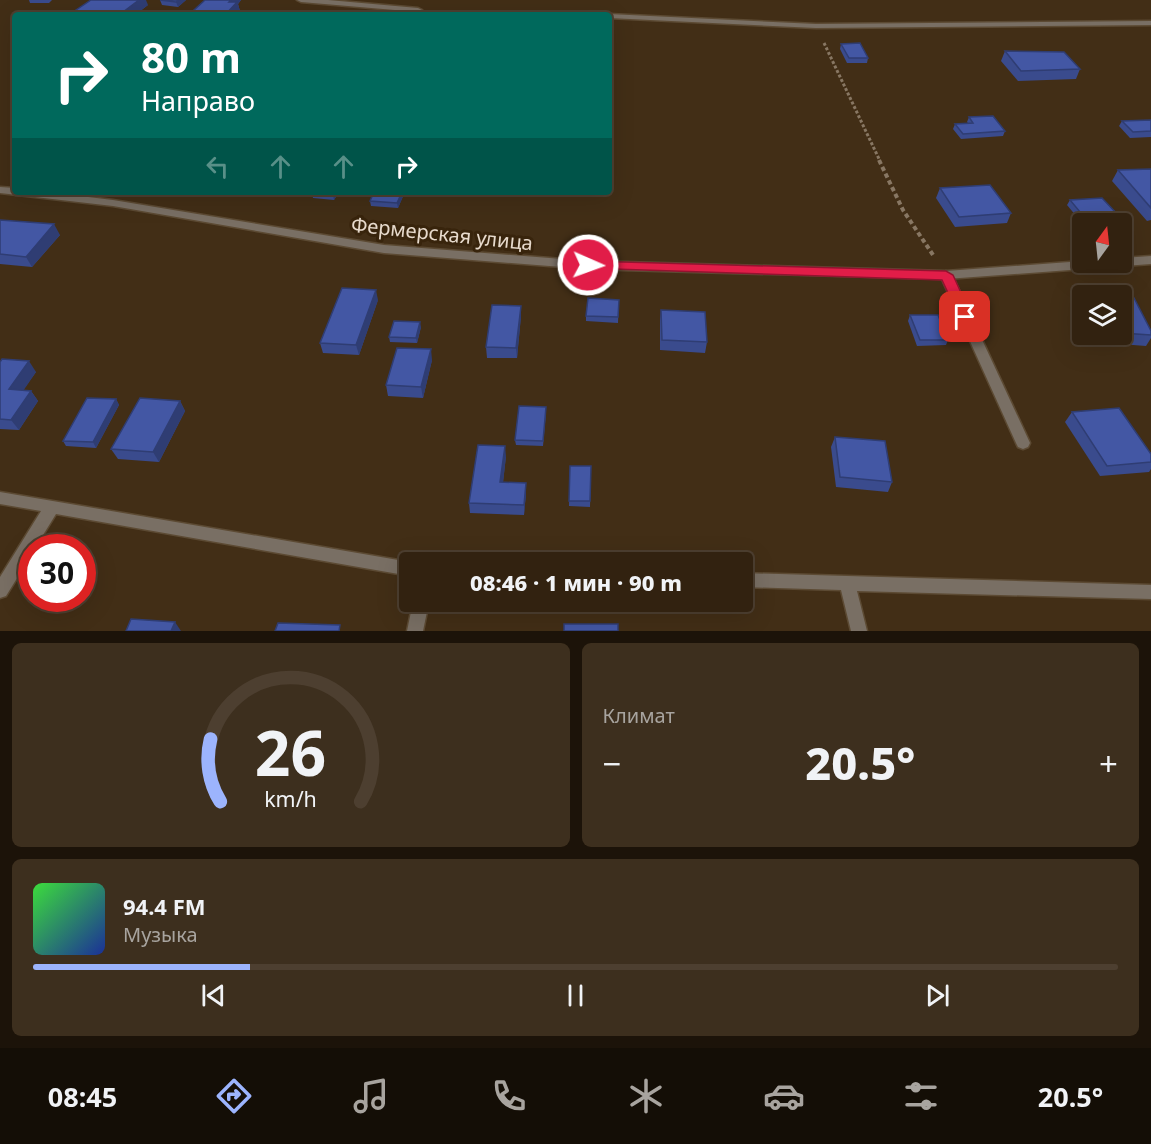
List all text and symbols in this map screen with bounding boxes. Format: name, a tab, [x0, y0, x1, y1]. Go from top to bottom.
text: 80 m	[141, 28, 241, 85]
icon: right	[42, 36, 120, 114]
text: Направо	[141, 82, 255, 119]
icon: left	[201, 150, 234, 183]
icon: ahead	[264, 150, 297, 183]
icon: ahead	[327, 150, 360, 183]
icon: right	[390, 150, 423, 183]
street label: Фермерская улица	[350, 211, 534, 256]
north arrow	[1072, 213, 1132, 273]
map controls	[1072, 213, 1132, 345]
position arrow	[556, 233, 620, 297]
button: layers	[1072, 285, 1132, 345]
pin	[939, 291, 990, 342]
icon: arrive	[948, 300, 981, 333]
speed limit sign: 30	[18, 534, 96, 612]
text: 08:46 · 1 мин · 90 m	[470, 567, 682, 597]
text: Климат	[603, 702, 675, 729]
text: 26	[255, 709, 326, 794]
text: 20.5°	[805, 732, 915, 793]
text: −	[603, 741, 621, 786]
text: +	[1099, 741, 1118, 786]
text: km/h	[264, 784, 317, 813]
text: 94.4 FM	[123, 891, 205, 921]
text: Музыка	[123, 921, 198, 948]
icon: previous	[197, 979, 230, 1012]
icon: pause	[559, 979, 592, 1012]
icon: next	[921, 979, 954, 1012]
icon: directions	[213, 1075, 255, 1117]
icon: music	[350, 1075, 392, 1117]
icon: phone	[488, 1075, 530, 1117]
icon: climate	[625, 1075, 667, 1117]
icon: car	[763, 1075, 805, 1117]
icon: filters	[900, 1075, 942, 1117]
text: 08:45	[48, 1078, 117, 1115]
text: 20.5°	[1038, 1078, 1103, 1115]

